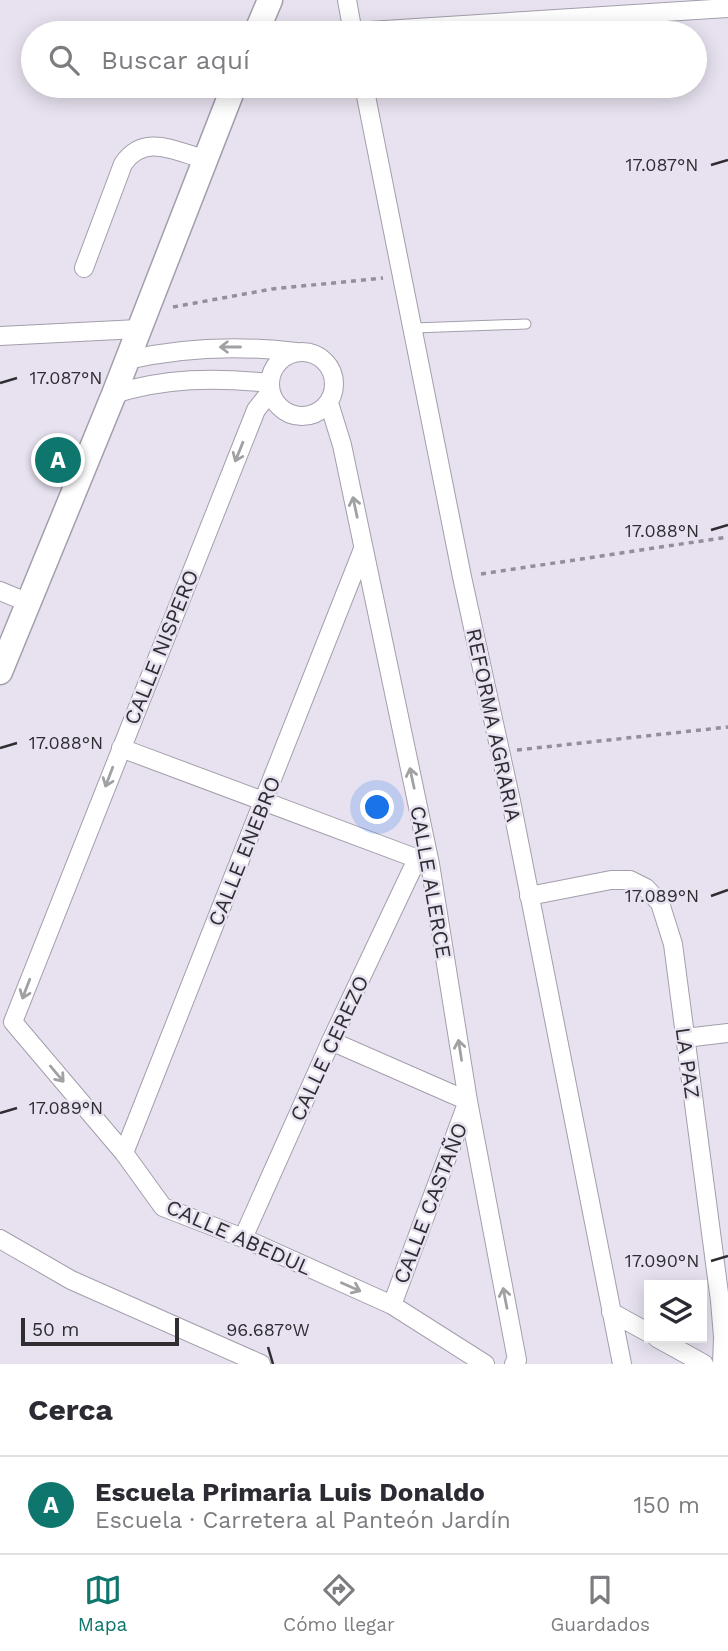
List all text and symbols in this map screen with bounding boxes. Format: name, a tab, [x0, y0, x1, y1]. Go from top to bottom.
search box	[21, 21, 707, 98]
icon: search	[45, 41, 83, 79]
text: Buscar aquí	[101, 45, 250, 75]
text: 17.087°N	[626, 154, 698, 175]
one-way arrow	[219, 340, 242, 354]
text: 17.087°N	[30, 367, 102, 388]
pin: A	[35, 434, 81, 486]
one-way arrow	[231, 441, 244, 462]
one-way arrow	[347, 496, 361, 519]
text: 17.088°N	[625, 520, 699, 541]
street label: CALLE NISPERO	[119, 566, 203, 728]
street label: REFORMA AGRARIA	[461, 626, 527, 824]
text: 17.088°N	[29, 732, 103, 753]
one-way arrow	[102, 766, 115, 788]
one-way arrow	[404, 767, 418, 790]
street label: CALLE ENEBRO	[203, 772, 285, 930]
your location	[360, 790, 394, 824]
street label: CALLE ALERCE	[405, 804, 457, 960]
text: 17.089°N	[625, 885, 699, 906]
street label: CALLE CEREZO	[284, 971, 374, 1125]
one-way arrow	[19, 978, 31, 999]
street label: LA PAZ	[671, 1026, 705, 1100]
one-way arrow	[453, 1039, 466, 1062]
one-way arrow	[49, 1065, 65, 1083]
text: 17.089°N	[29, 1097, 103, 1118]
street label: CALLE CASTAÑO	[388, 1119, 472, 1287]
street label: CALLE ABEDUL	[162, 1194, 316, 1280]
text: 17.090°N	[625, 1250, 699, 1271]
map controls	[644, 1280, 707, 1343]
button: layers	[644, 1280, 707, 1343]
one-way arrow	[340, 1281, 361, 1294]
one-way arrow	[498, 1287, 512, 1310]
scale bar	[21, 1315, 178, 1347]
text: 50 m	[32, 1318, 79, 1341]
text: 96.687°W	[226, 1319, 310, 1340]
text: Cerca	[28, 1392, 113, 1427]
text: Escuela Primaria Luis Donaldo	[95, 1477, 485, 1507]
text: A	[43, 1492, 59, 1519]
text: 150 m	[634, 1492, 700, 1519]
text: Escuela · Carretera al Panteón Jardín	[95, 1507, 511, 1534]
tab: Mapa	[78, 1571, 127, 1636]
tab: Cómo llegar	[283, 1571, 395, 1636]
tab: Guardados	[550, 1571, 650, 1636]

